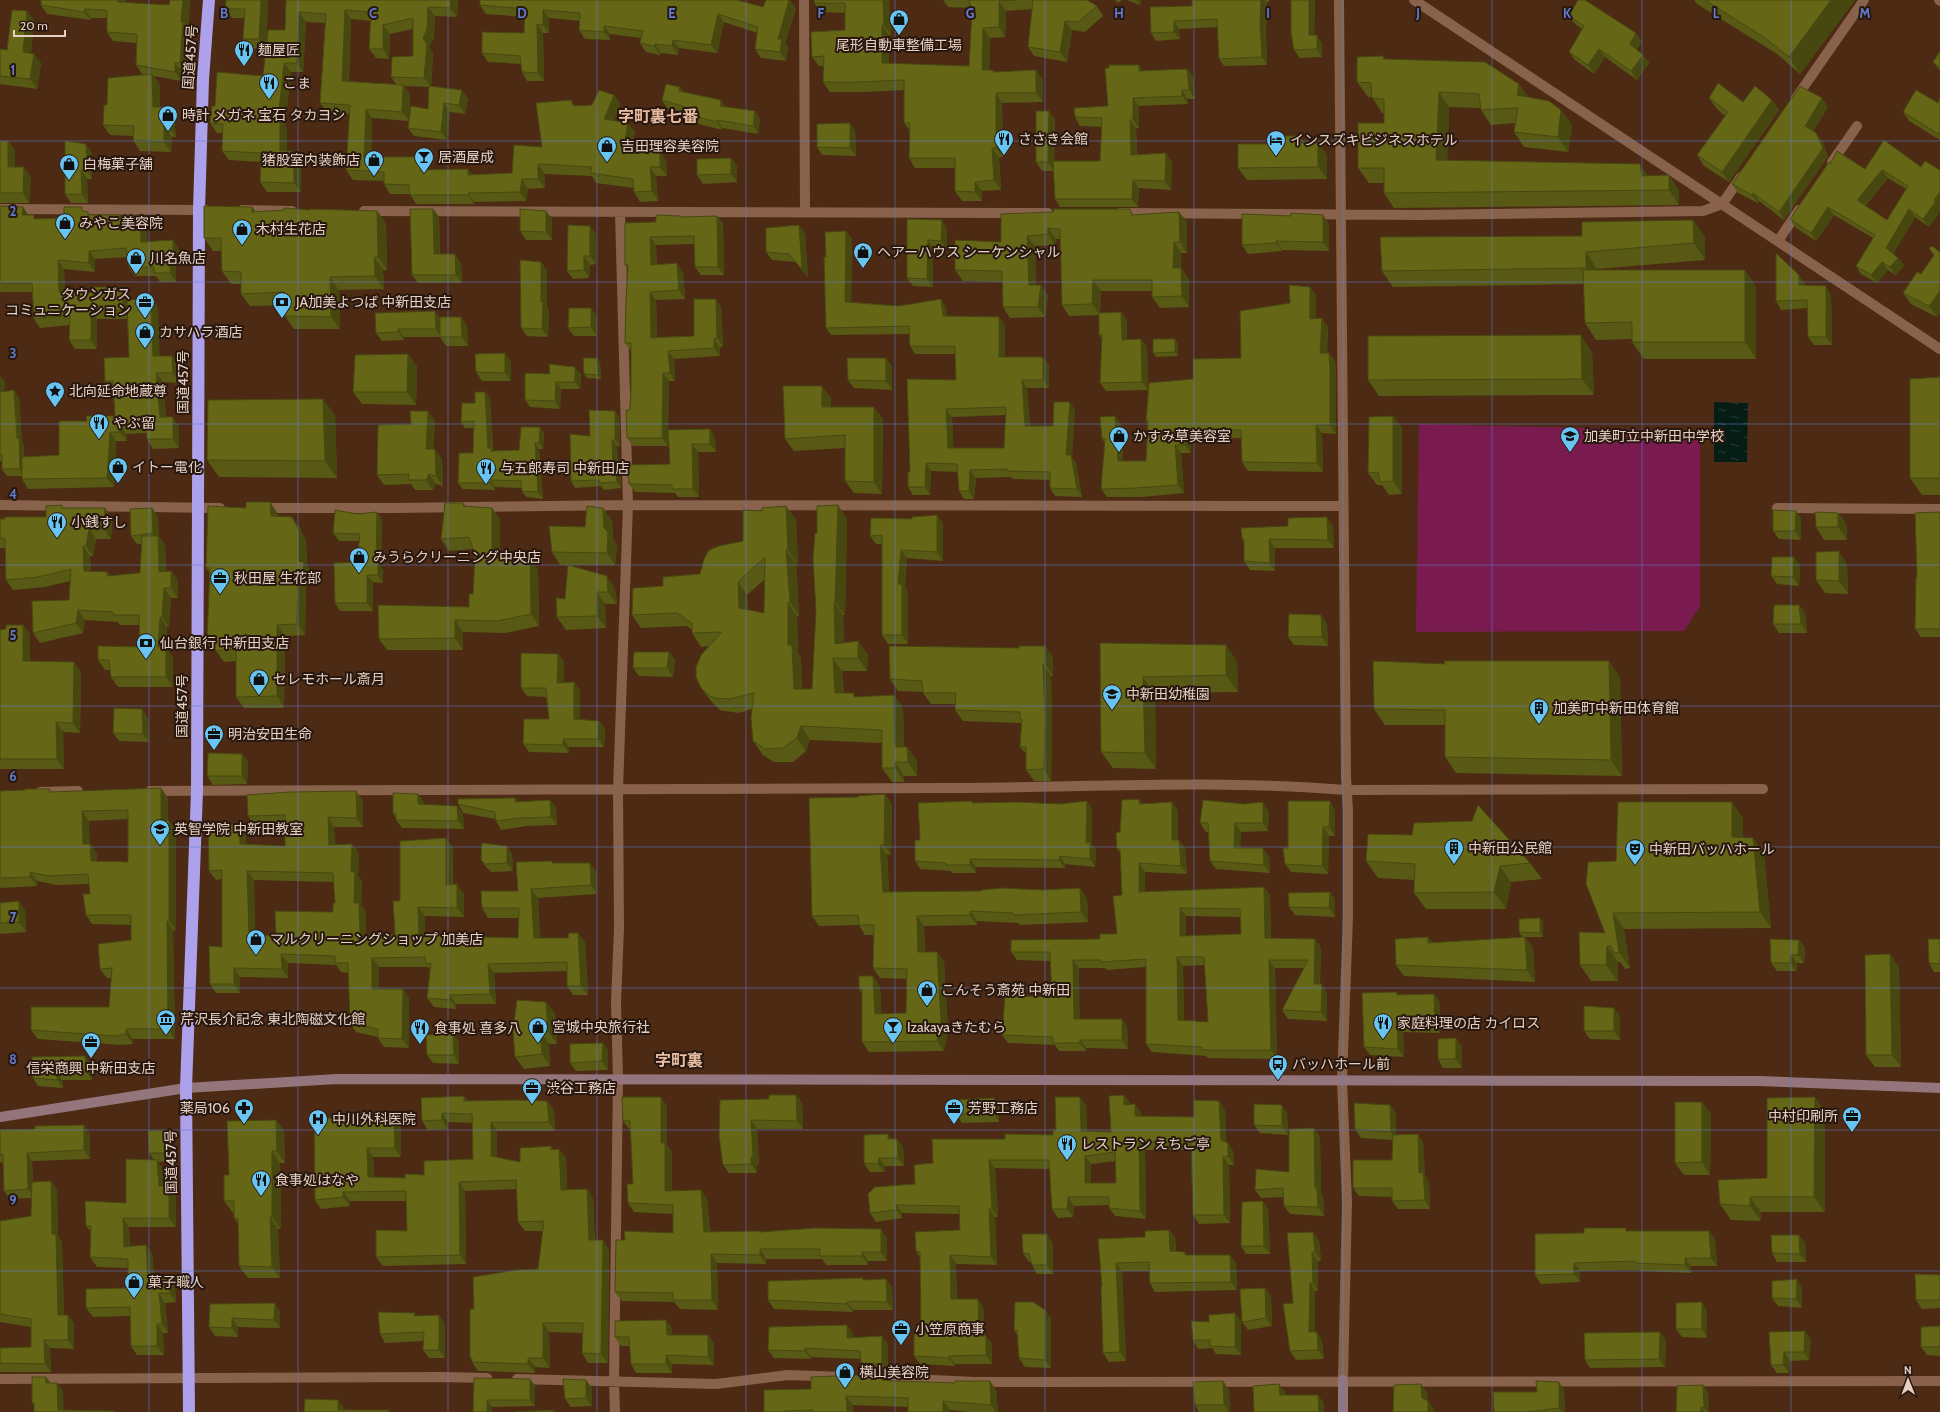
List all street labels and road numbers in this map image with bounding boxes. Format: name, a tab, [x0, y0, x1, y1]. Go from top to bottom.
street label: 国道457号	[179, 24, 201, 90]
street label: 国道457号	[174, 350, 192, 414]
street label: 国道457号	[173, 674, 191, 738]
street label: 国道457号	[161, 1129, 181, 1195]

